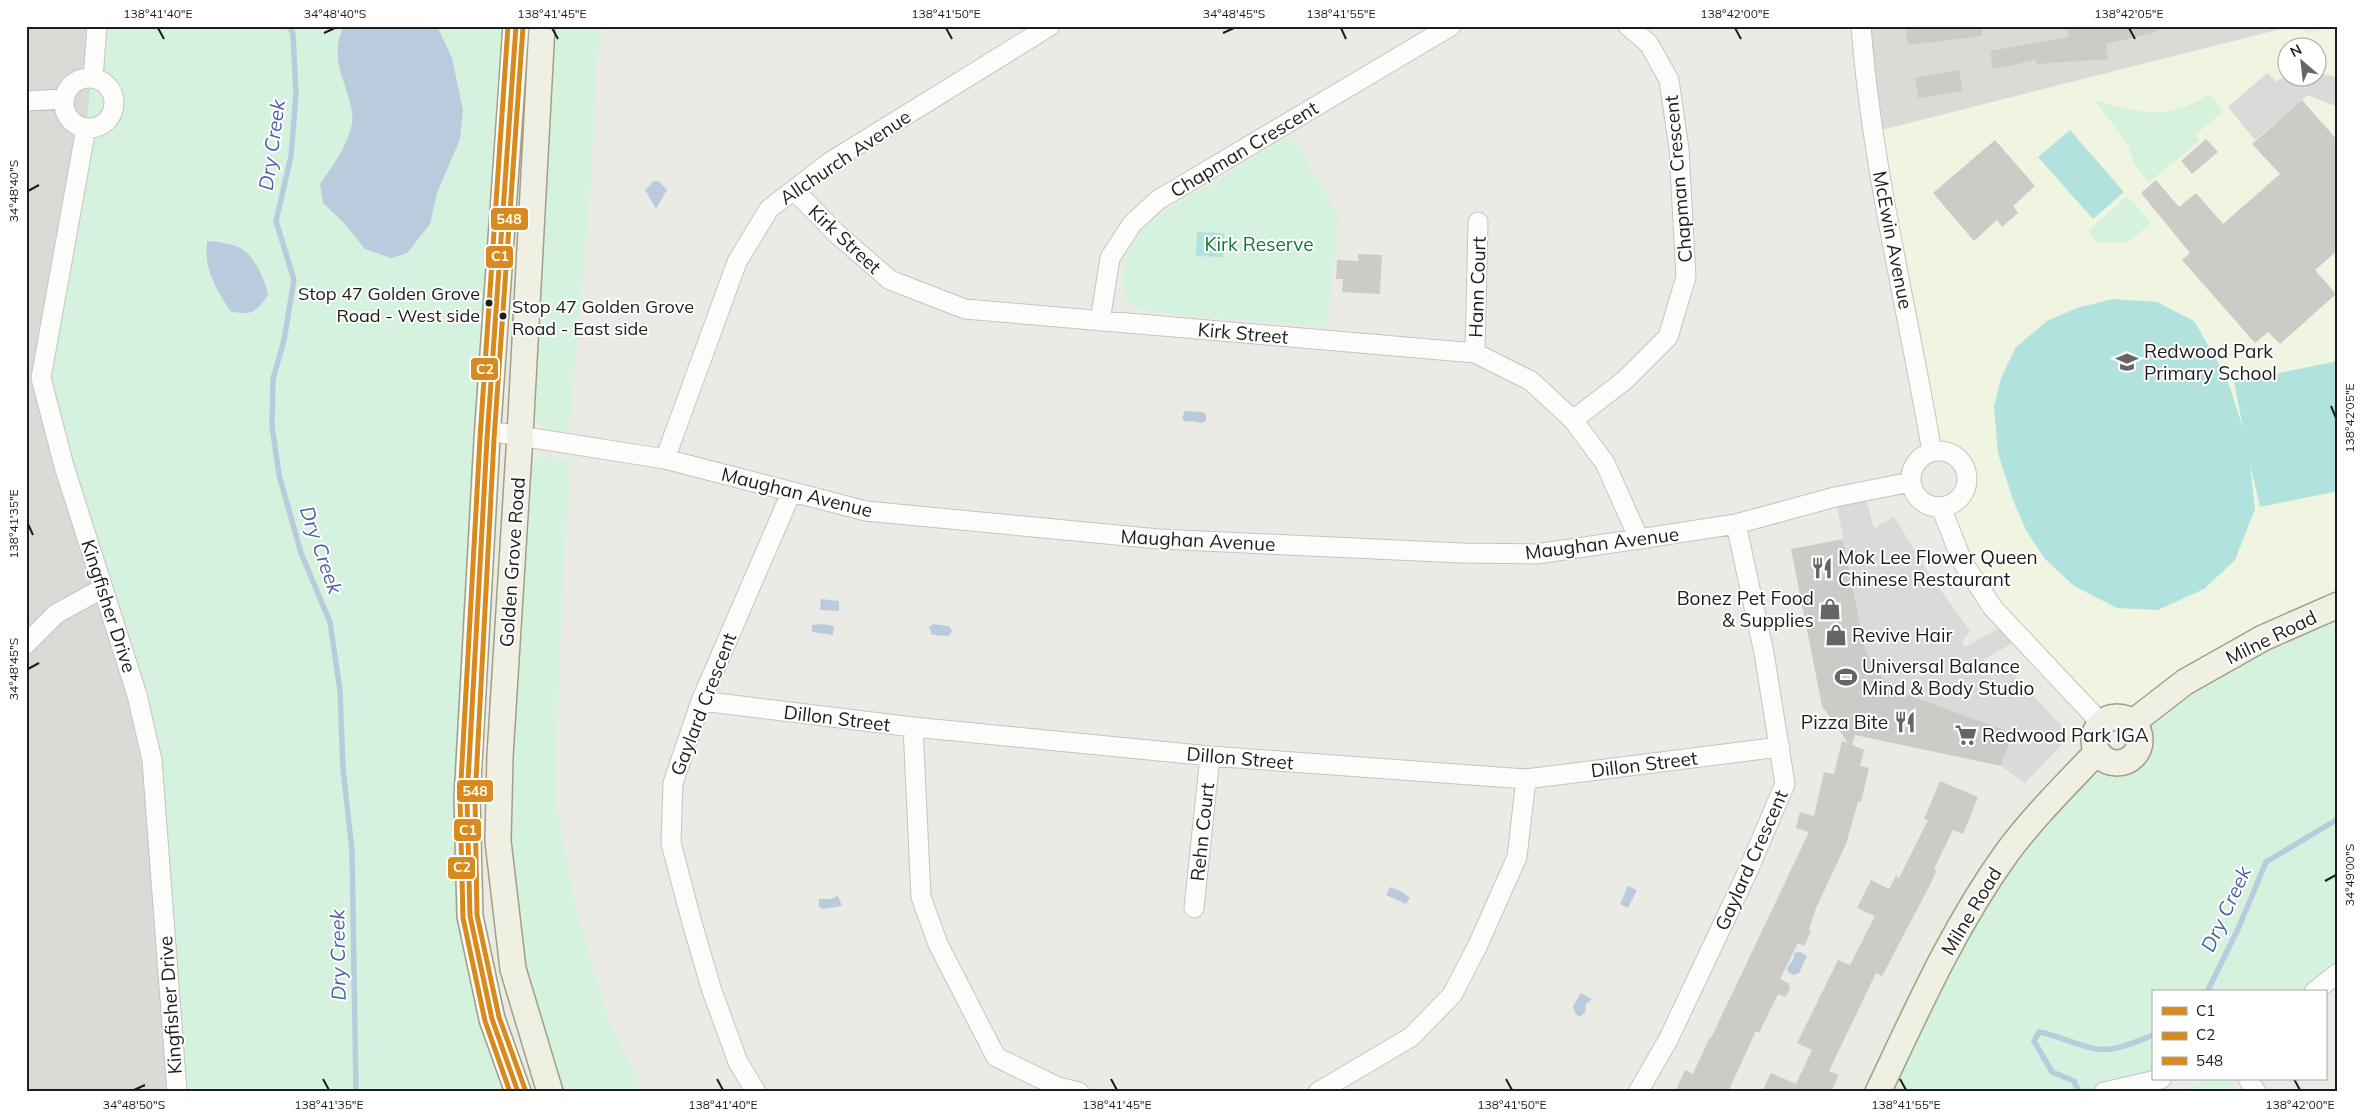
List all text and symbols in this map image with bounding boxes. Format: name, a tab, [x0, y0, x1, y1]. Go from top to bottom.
text: 138°41'40"E	[123, 6, 193, 21]
text: 34°48'40"S	[304, 6, 366, 21]
text: 138°41'45"E	[517, 6, 587, 21]
text: 138°41'50"E	[911, 6, 981, 21]
text: 34°48'45"S	[1203, 6, 1265, 21]
text: 138°41'55"E	[1306, 6, 1376, 21]
text: 138°42'00"E	[1700, 6, 1770, 21]
text: 138°42'05"E	[2094, 6, 2164, 21]
north arrow	[2276, 38, 2326, 88]
text: N	[2287, 40, 2305, 61]
street label: Chapman Crescent	[1659, 94, 1697, 264]
street label: Chapman Crescent	[1166, 95, 1322, 203]
water label: Dry Creek	[253, 97, 290, 192]
street label: Allchurch Avenue	[775, 104, 915, 210]
text: 34°48'40"S	[6, 160, 21, 222]
street label: McEwin Avenue	[1868, 169, 1918, 311]
street label: Kirk Street	[804, 199, 887, 279]
line badge: 548	[490, 207, 529, 231]
text: 548	[496, 210, 522, 228]
park label: Kirk Reserve	[1205, 232, 1314, 256]
street label: Hann Court	[1463, 236, 1491, 338]
line badge: C1	[485, 245, 514, 269]
text: C1	[491, 247, 509, 265]
place label: Stop 47 Golden Grove Road - West side	[298, 282, 480, 327]
place label: Stop 47 Golden Grove Road - East side	[512, 295, 694, 340]
marker: Stop 47 Golden Grove Road - West side	[484, 298, 494, 308]
marker: Stop 47 Golden Grove Road - East side	[498, 311, 508, 321]
street label: Kirk Street	[1197, 317, 1290, 349]
place label: Redwood Park Primary School	[2144, 339, 2277, 385]
school or university icon: Redwood Park Primary School	[2114, 349, 2140, 375]
line badge: C2	[470, 357, 499, 381]
text: C2	[476, 360, 494, 378]
text: 138°42'05"E	[2342, 383, 2357, 453]
street label: Maughan Avenue	[719, 462, 875, 522]
street label: Golden Grove Road	[494, 476, 530, 648]
text: 138°41'35"E	[6, 489, 21, 559]
water label: Dry Creek	[295, 503, 348, 598]
street label: Maughan Avenue	[1524, 522, 1680, 564]
street label: Maughan Avenue	[1120, 524, 1276, 556]
street label: Kingfisher Drive	[76, 536, 142, 676]
place label: Mok Lee Flower Queen Chinese Restaurant	[1838, 545, 2038, 591]
restaurant icon: Mok Lee Flower Queen Chinese Restaurant	[1809, 555, 1835, 581]
place label: Bonez Pet Food & Supplies	[1677, 586, 1814, 632]
shop icon: Bonez Pet Food & Supplies	[1817, 596, 1843, 622]
street label: Milne Road	[2222, 605, 2320, 669]
shop icon: Revive Hair	[1823, 622, 1849, 648]
place label: Revive Hair	[1852, 623, 1952, 647]
street label: Gaylard Crescent	[665, 629, 741, 779]
text: 34°48'45"S	[6, 638, 21, 700]
place label: Universal Balance Mind & Body Studio	[1862, 654, 2034, 700]
sports icon: Universal Balance Mind & Body Studio	[1833, 664, 1859, 690]
street label: Dillon Street	[782, 700, 892, 736]
restaurant icon: Pizza Bite	[1892, 709, 1918, 735]
place label: Pizza Bite	[1801, 710, 1888, 734]
supermarket icon: Redwood Park IGA	[1953, 722, 1979, 748]
place label: Redwood Park IGA	[1982, 723, 2149, 747]
street label: Dillon Street	[1186, 741, 1295, 775]
street label: Dillon Street	[1589, 746, 1699, 782]
line badge: 548	[456, 779, 494, 803]
street label: Rehn Court	[1185, 781, 1219, 882]
text: 548	[462, 782, 488, 800]
street label: Gaylard Crescent	[1709, 786, 1793, 934]
line badge: C1	[453, 818, 482, 842]
text: C1	[459, 821, 477, 839]
text: 34°49'00"S	[2342, 844, 2357, 906]
line badge: C2	[447, 856, 476, 880]
text: C2	[453, 858, 471, 876]
water label: Dry Creek	[2195, 861, 2257, 956]
street label: Milne Road	[1935, 863, 2007, 959]
water label: Dry Creek	[324, 908, 351, 1001]
street label: Kingfisher Drive	[153, 935, 187, 1075]
legend	[2152, 990, 2326, 1080]
text: C1	[2196, 1001, 2215, 1020]
text: C2	[2196, 1025, 2215, 1044]
text: 548	[2196, 1051, 2223, 1070]
text: 34°48'50"S	[103, 1097, 165, 1112]
text: 138°41'35"E	[294, 1097, 364, 1112]
text: 138°41'40"E	[688, 1097, 758, 1112]
text: 138°41'45"E	[1082, 1097, 1152, 1112]
text: 138°41'50"E	[1477, 1097, 1547, 1112]
text: 138°41'55"E	[1871, 1097, 1941, 1112]
text: 138°42'00"E	[2265, 1097, 2335, 1112]

